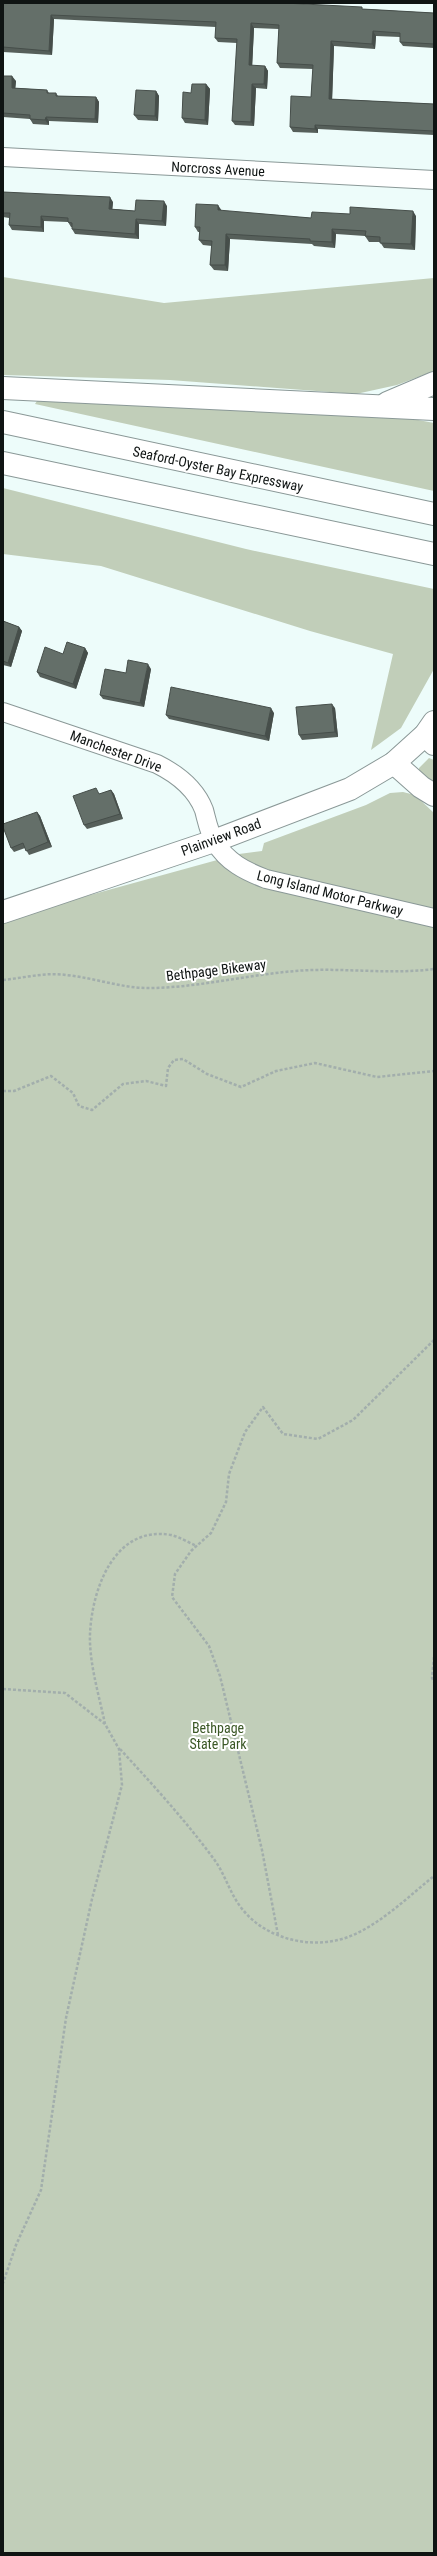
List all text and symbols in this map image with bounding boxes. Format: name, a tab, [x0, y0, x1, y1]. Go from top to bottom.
street label: Norcross Avenue	[171, 159, 266, 179]
street label: Seaford-Oyster Bay Expressway	[131, 443, 305, 495]
street label: Manchester Drive	[68, 727, 164, 775]
street label: Plainview Road	[179, 815, 263, 859]
street label: Long Island Motor Parkway	[255, 867, 405, 919]
street label: Bethpage Bikeway	[165, 956, 267, 984]
park label: Bethpage State Park	[190, 1720, 247, 1752]

